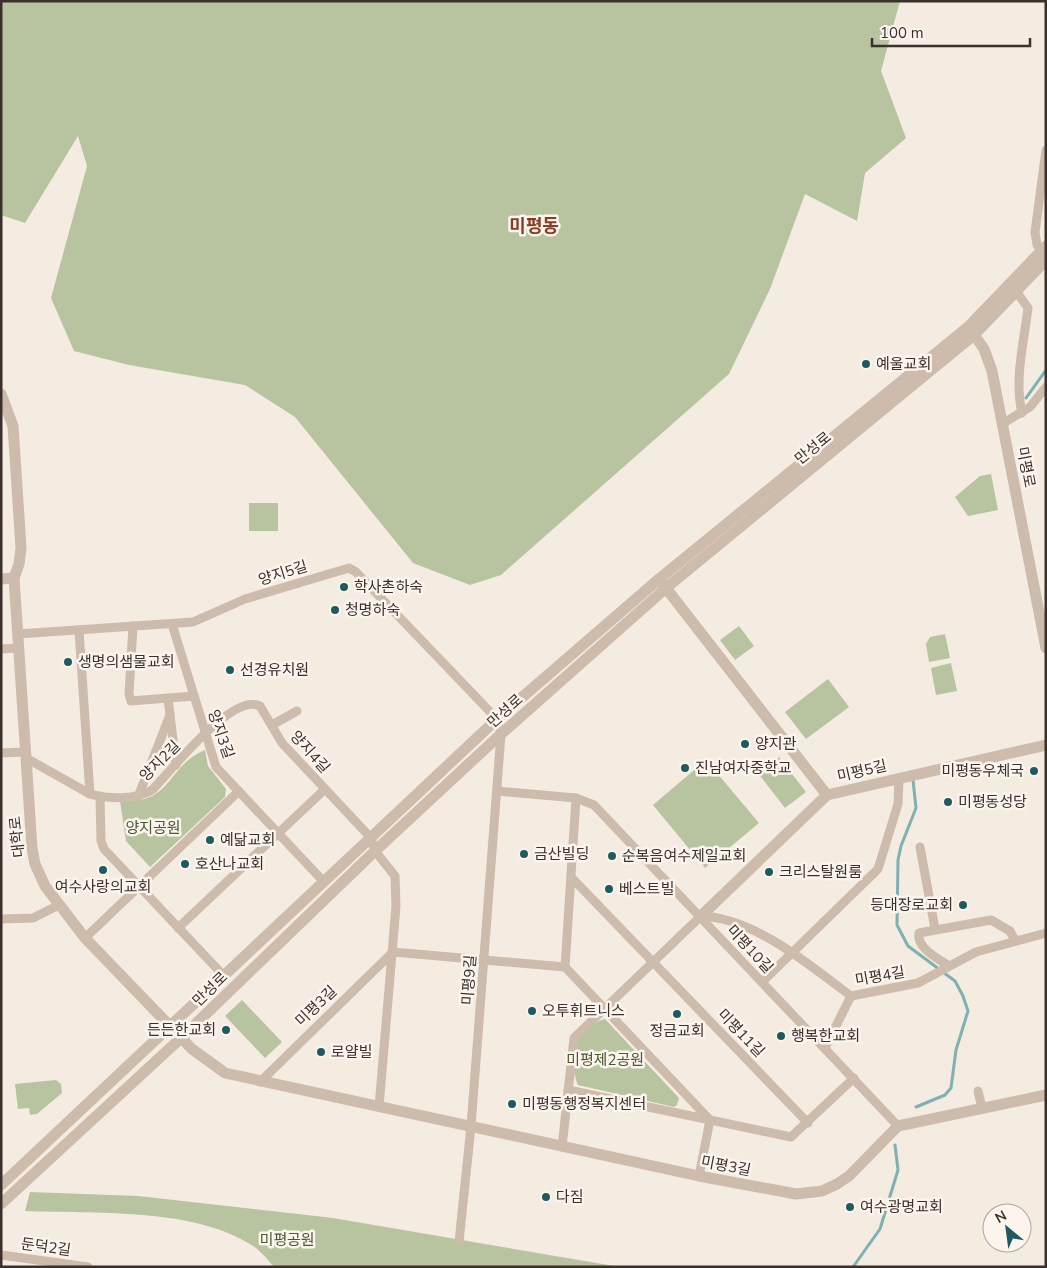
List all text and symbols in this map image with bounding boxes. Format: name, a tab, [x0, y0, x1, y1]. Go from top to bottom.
scale bar	[872, 15, 1030, 47]
text: 100 m	[880, 23, 924, 43]
district label: 미평동	[509, 214, 559, 238]
place label: 예울교회	[876, 354, 931, 374]
marker: 예울교회	[860, 358, 872, 370]
street label: 만성로	[791, 427, 835, 469]
street label: 미평로	[1012, 445, 1040, 489]
street label: 양지5길	[256, 556, 310, 590]
place label: 학사촌하숙	[354, 577, 423, 597]
marker: 학사촌하숙	[338, 581, 350, 593]
place label: 청명하숙	[345, 600, 400, 620]
marker: 청명하숙	[329, 604, 341, 616]
place label: 생명의샘물교회	[78, 652, 175, 672]
marker: 생명의샘물교회	[62, 656, 74, 668]
place label: 선경유치원	[240, 660, 309, 680]
marker: 선경유치원	[224, 664, 236, 676]
street label: 만성로	[483, 690, 527, 732]
street label: 양지3길	[203, 707, 239, 761]
street label: 양지4길	[286, 727, 334, 777]
place label: 양지관	[755, 734, 797, 754]
street label: 양지2길	[135, 736, 185, 786]
marker: 양지관	[739, 738, 751, 750]
street label: 미평5길	[835, 756, 889, 786]
place label: 진남여자중학교	[695, 758, 792, 778]
place label: 미평동우체국	[941, 761, 1024, 781]
marker: 진남여자중학교	[679, 762, 691, 774]
marker: 미평동우체국	[1028, 765, 1040, 777]
place label: 미평동성당	[958, 792, 1027, 812]
marker: 미평동성당	[942, 796, 954, 808]
street label: 대학로	[5, 815, 29, 859]
park label: 양지공원	[125, 818, 181, 838]
place label: 예닮교회	[220, 830, 275, 850]
marker: 예닮교회	[204, 834, 216, 846]
place label: 금산빌딩	[534, 844, 589, 864]
place label: 순복음여수제일교회	[622, 846, 746, 866]
marker: 금산빌딩	[518, 848, 530, 860]
marker: 순복음여수제일교회	[606, 850, 618, 862]
place label: 호산나교회	[195, 854, 264, 874]
marker: 호산나교회	[179, 858, 191, 870]
place label: 크리스탈원룸	[779, 862, 862, 882]
marker: 여수사랑의교회	[97, 864, 109, 876]
marker: 크리스탈원룸	[763, 866, 775, 878]
place label: 여수사랑의교회	[55, 877, 151, 897]
place label: 베스트빌	[619, 879, 674, 899]
marker: 베스트빌	[603, 883, 615, 895]
place label: 등대장로교회	[870, 895, 953, 915]
marker: 등대장로교회	[957, 899, 969, 911]
street label: 미평10길	[722, 920, 778, 978]
street label: 미평9길	[457, 954, 481, 1006]
street label: 미평4길	[853, 962, 907, 990]
street label: 만성로	[188, 967, 232, 1011]
street label: 미평3길	[291, 981, 341, 1031]
place label: 오투휘트니스	[542, 1001, 625, 1021]
marker: 오투휘트니스	[526, 1005, 538, 1017]
street label: 미평11길	[713, 1005, 769, 1061]
marker: 정금교회	[671, 1008, 683, 1020]
place label: 든든한교회	[147, 1020, 216, 1040]
place label: 정금교회	[649, 1021, 705, 1041]
marker: 든든한교회	[220, 1024, 232, 1036]
place label: 행복한교회	[791, 1026, 860, 1046]
marker: 행복한교회	[775, 1030, 787, 1042]
place label: 로얄빌	[331, 1042, 372, 1062]
marker: 로얄빌	[315, 1046, 327, 1058]
park label: 미평제2공원	[566, 1050, 644, 1070]
place label: 미평동행정복지센터	[522, 1094, 646, 1114]
marker: 미평동행정복지센터	[506, 1098, 518, 1110]
street label: 미평3길	[699, 1151, 753, 1181]
place label: 다짐	[556, 1187, 584, 1207]
marker: 다짐	[540, 1191, 552, 1203]
place label: 여수광명교회	[860, 1197, 943, 1217]
marker: 여수광명교회	[844, 1201, 856, 1213]
north arrow	[982, 1203, 1032, 1253]
text: N	[992, 1206, 1010, 1228]
park label: 미평공원	[259, 1230, 315, 1250]
street label: 둔덕2길	[20, 1234, 72, 1260]

